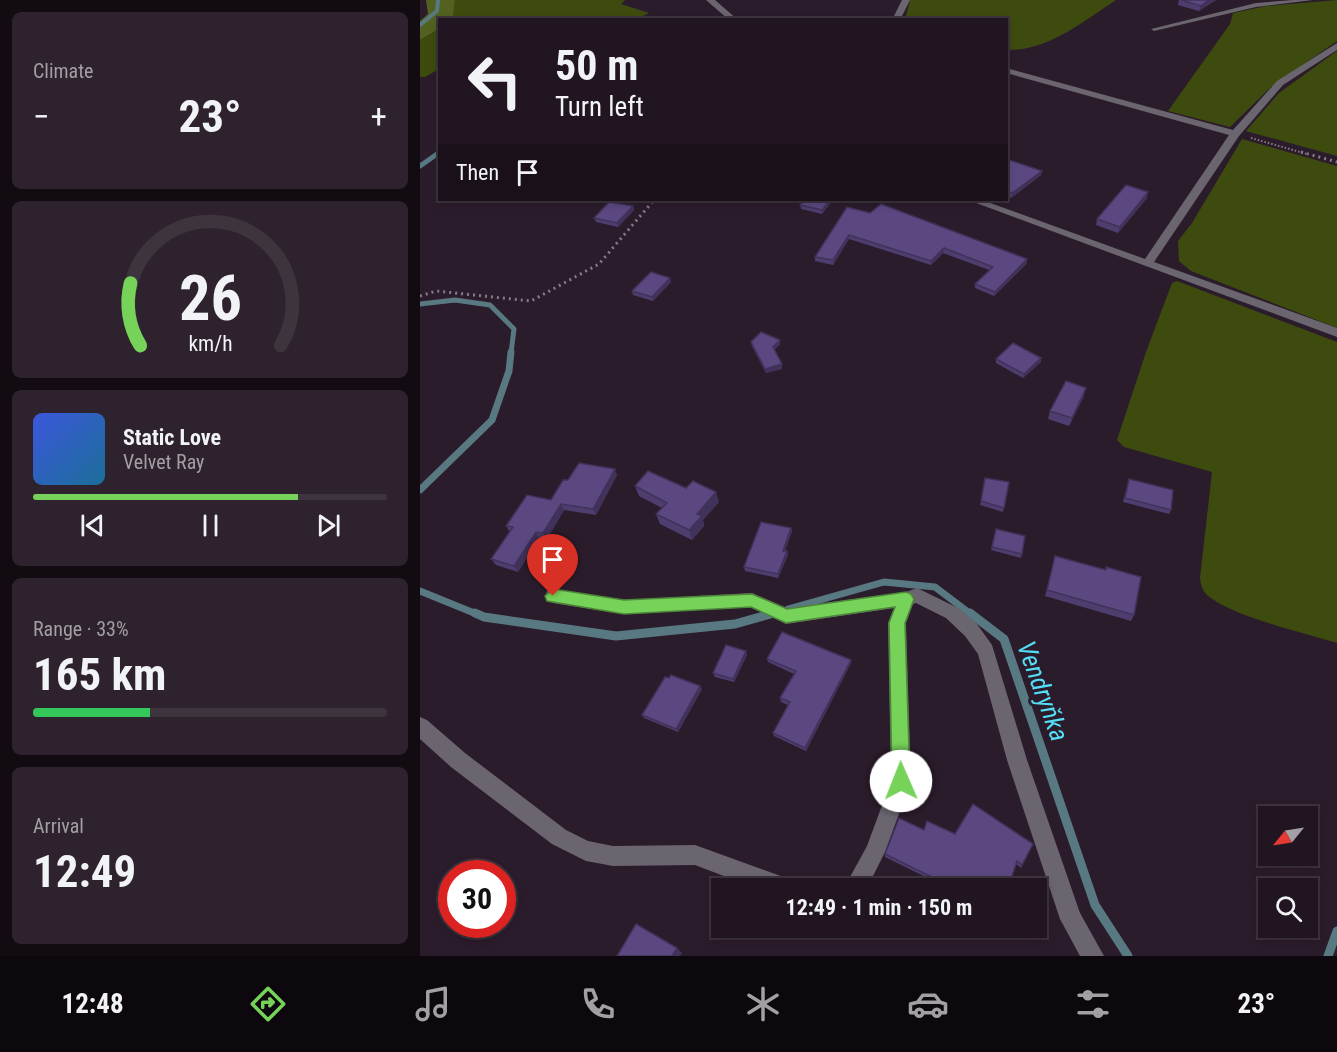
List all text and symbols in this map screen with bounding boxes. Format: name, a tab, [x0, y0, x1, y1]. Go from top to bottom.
text: 50 m	[555, 41, 638, 90]
icon: left	[456, 42, 534, 120]
text: Climate	[33, 59, 93, 83]
text: 23°	[179, 90, 242, 143]
text: Turn left	[555, 91, 644, 123]
text: −	[33, 97, 50, 136]
text: +	[371, 97, 387, 136]
icon: arrive	[511, 156, 544, 189]
text: Then	[456, 160, 499, 185]
text: 26	[178, 262, 242, 335]
text: km/h	[188, 332, 232, 357]
text: Static Love	[123, 425, 221, 450]
text: Velvet Ray	[123, 450, 204, 474]
icon: previous	[76, 509, 109, 542]
icon: pause	[194, 509, 227, 542]
icon: next	[312, 509, 345, 542]
pin	[527, 534, 578, 596]
icon: arrive	[536, 543, 569, 576]
text: Range · 33%	[33, 617, 129, 641]
water label: Vendryňka	[1011, 637, 1075, 745]
text: 165 km	[33, 648, 166, 701]
position arrow	[869, 749, 933, 813]
north arrow	[1258, 806, 1318, 866]
map controls	[1258, 806, 1318, 938]
text: Arrival	[33, 814, 84, 838]
text: 12:49	[33, 845, 136, 898]
speed limit sign: 30	[438, 860, 516, 938]
button: search	[1258, 878, 1318, 938]
text: 12:49 · 1 min · 150 m	[786, 895, 972, 920]
icon: directions	[247, 983, 289, 1025]
icon: music	[412, 983, 454, 1025]
icon: phone	[577, 983, 619, 1025]
icon: climate	[742, 983, 784, 1025]
icon: car	[907, 983, 949, 1025]
icon: filters	[1072, 983, 1114, 1025]
text: 12:48	[62, 988, 124, 1020]
text: 23°	[1238, 988, 1275, 1020]

